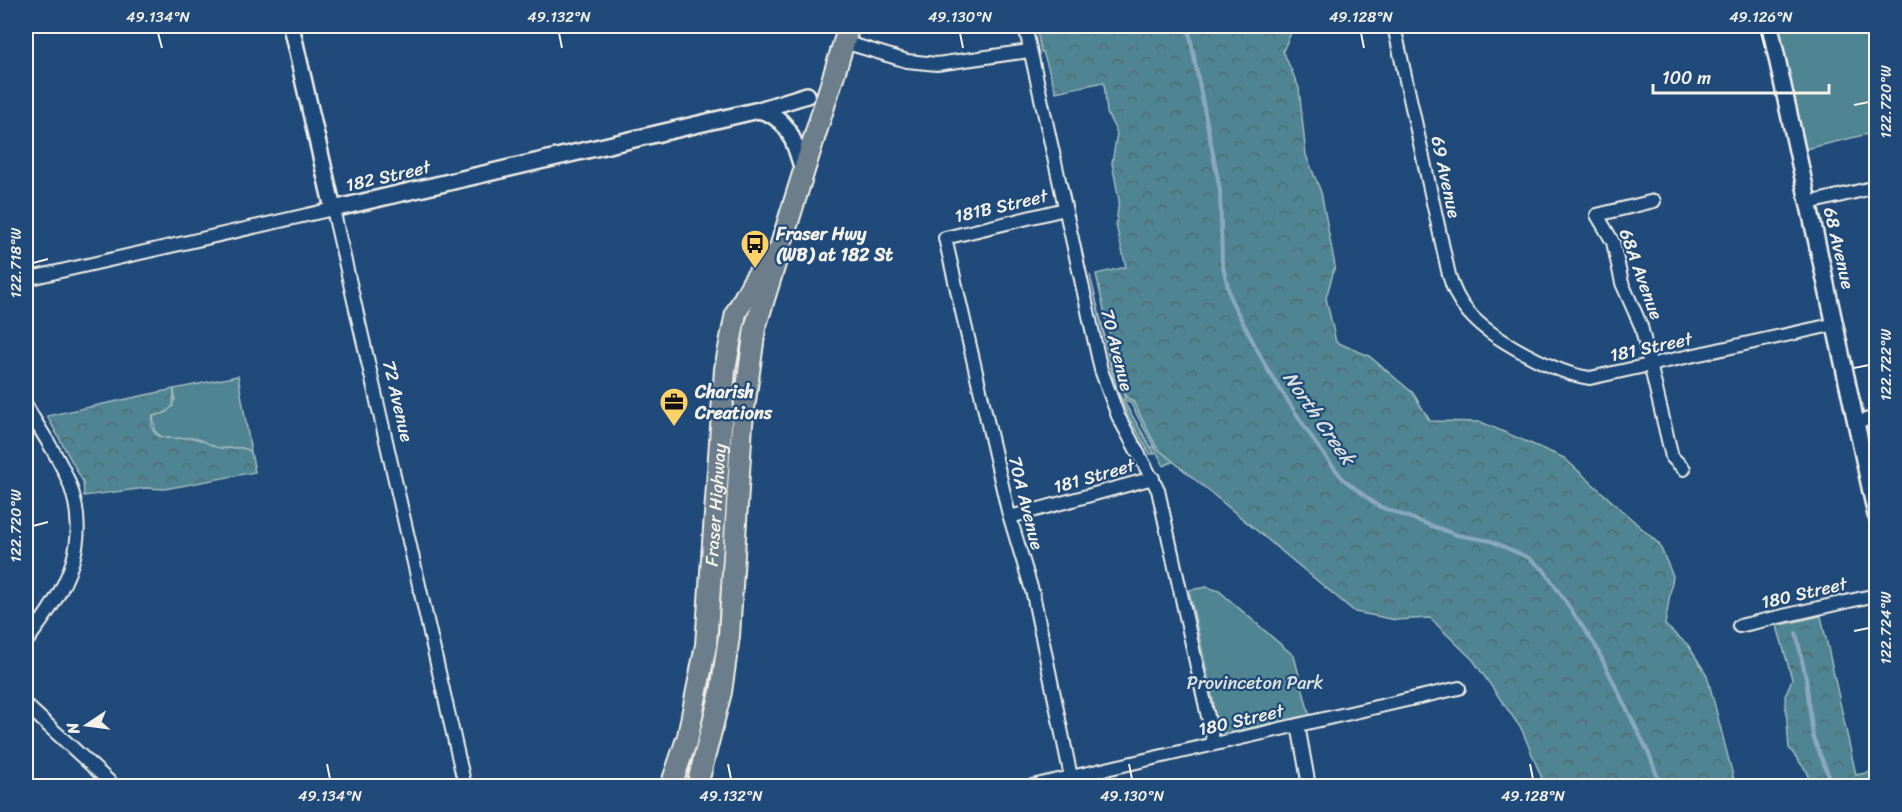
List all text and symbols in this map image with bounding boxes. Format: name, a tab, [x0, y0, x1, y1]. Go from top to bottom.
text: 49.134°N	[126, 4, 191, 30]
text: 49.132°N	[527, 4, 591, 30]
text: 49.130°N	[928, 4, 993, 30]
text: 49.128°N	[1329, 4, 1394, 30]
text: 49.126°N	[1729, 4, 1793, 30]
scale bar	[1653, 57, 1828, 95]
text: 100 m	[1662, 62, 1711, 94]
text: 122.720°W	[1873, 65, 1899, 138]
street label: 69 Avenue	[1422, 133, 1470, 221]
street label: 182 Street	[343, 151, 434, 201]
street label: 181B Street	[951, 180, 1051, 232]
street label: 68 Avenue	[1814, 204, 1864, 292]
place label: Fraser Hwy (WB) at 182 St	[775, 218, 893, 271]
street label: 68A Avenue	[1610, 224, 1672, 324]
text: 122.718°W	[3, 227, 29, 298]
bus stop icon: Fraser Hwy (WB) at 182 St	[739, 228, 771, 270]
street label: 70 Avenue	[1091, 305, 1143, 395]
street label: 181 Street	[1607, 323, 1696, 371]
text: 122.722°W	[1873, 328, 1899, 401]
street label: 72 Avenue	[373, 357, 423, 445]
water label: North Creek	[1274, 364, 1366, 474]
place label: Charish Creations	[694, 376, 773, 429]
office icon: Charish Creations	[658, 386, 690, 428]
street label: Fraser Highway	[695, 442, 736, 567]
street label: 181 Street	[1050, 449, 1139, 503]
street label: 70A Avenue	[999, 453, 1053, 554]
text: 122.720°W	[3, 489, 29, 562]
street label: 180 Street	[1758, 567, 1851, 618]
text: 122.724°W	[1873, 591, 1899, 664]
park label: Provinceton Park	[1187, 667, 1324, 699]
street label: 180 Street	[1195, 694, 1288, 745]
north arrow	[57, 695, 117, 755]
text: N	[57, 719, 88, 738]
text: 49.134°N	[298, 783, 363, 809]
text: 49.132°N	[699, 783, 763, 809]
text: 49.130°N	[1100, 783, 1165, 809]
text: 49.128°N	[1501, 783, 1566, 809]

